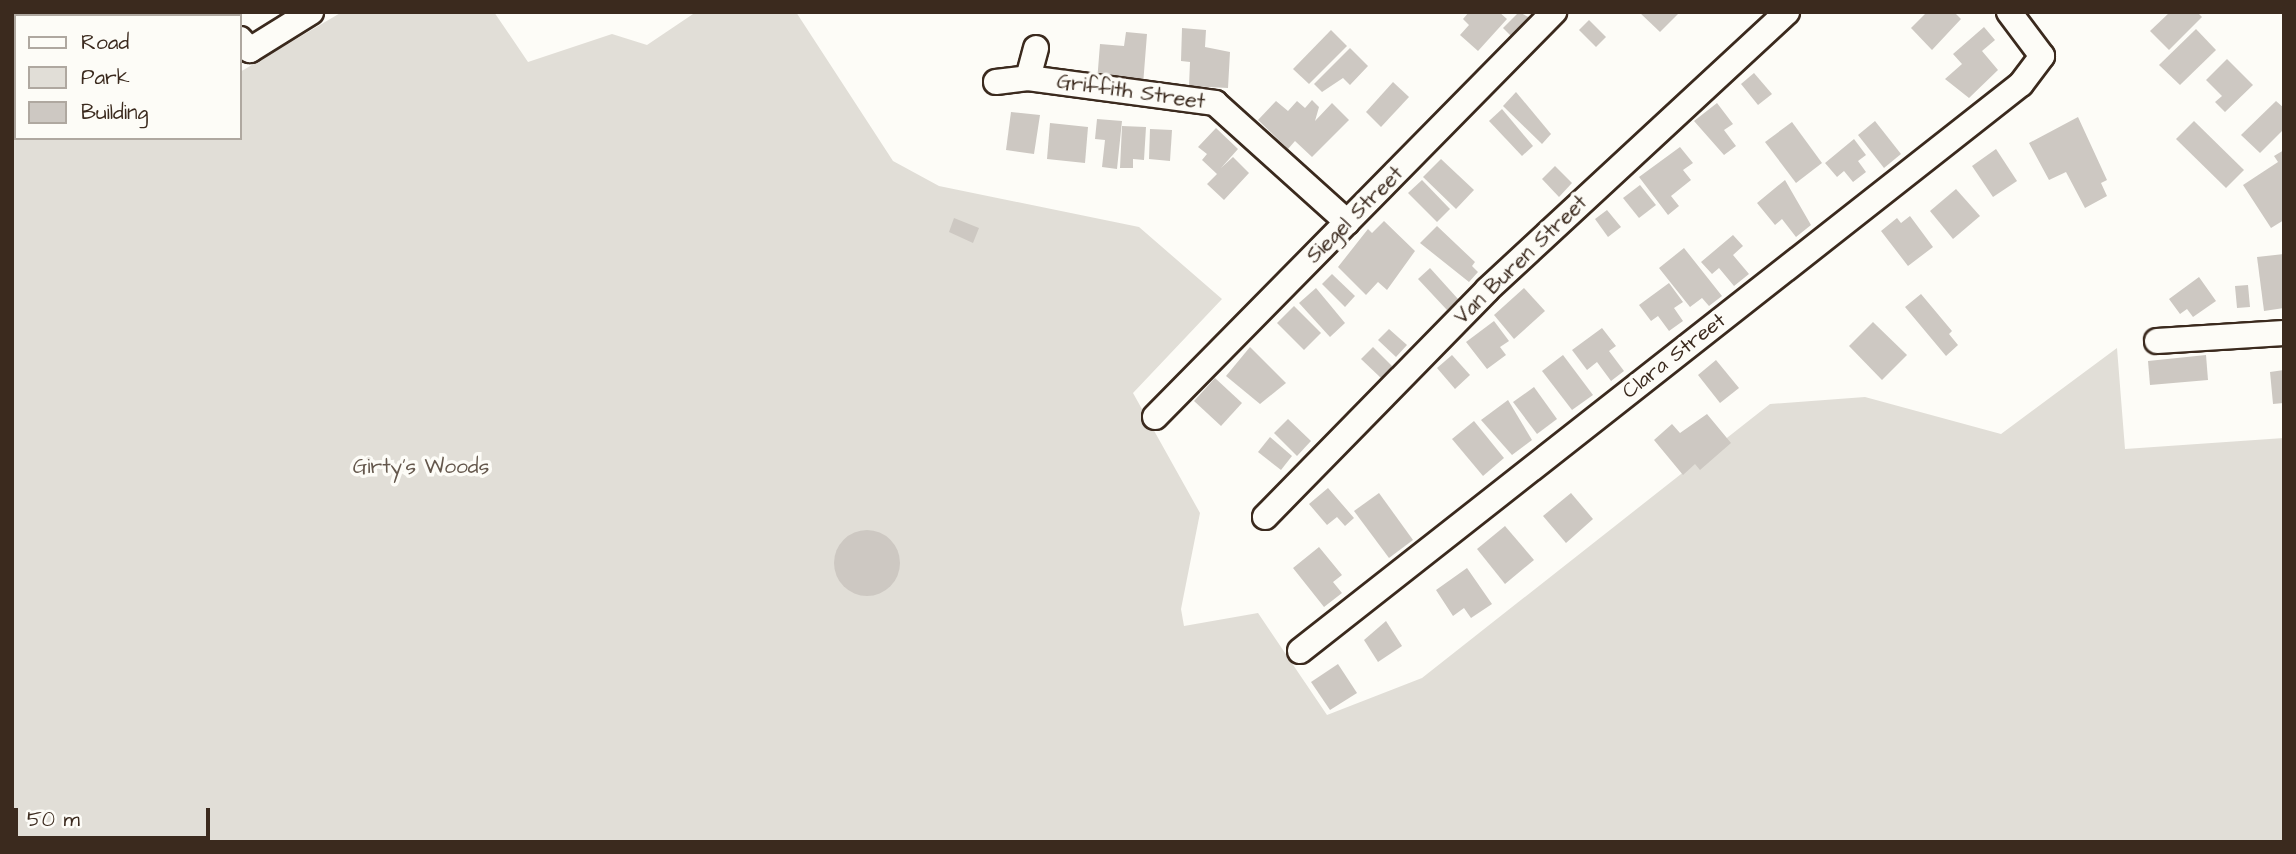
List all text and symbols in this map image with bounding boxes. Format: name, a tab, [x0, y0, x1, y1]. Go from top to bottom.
legend	[14, 14, 242, 140]
text: Road	[81, 28, 129, 57]
text: Park	[81, 63, 130, 92]
street label: Griffith Street	[1055, 69, 1207, 115]
text: Building	[81, 98, 148, 127]
street label: Siegel Street	[1301, 161, 1409, 269]
street label: Van Buren Street	[1449, 190, 1593, 330]
street label: Clara Street	[1617, 308, 1731, 404]
park label: Girty's Woods	[353, 454, 489, 480]
scale bar	[18, 794, 214, 838]
text: 50 m	[27, 805, 80, 834]

